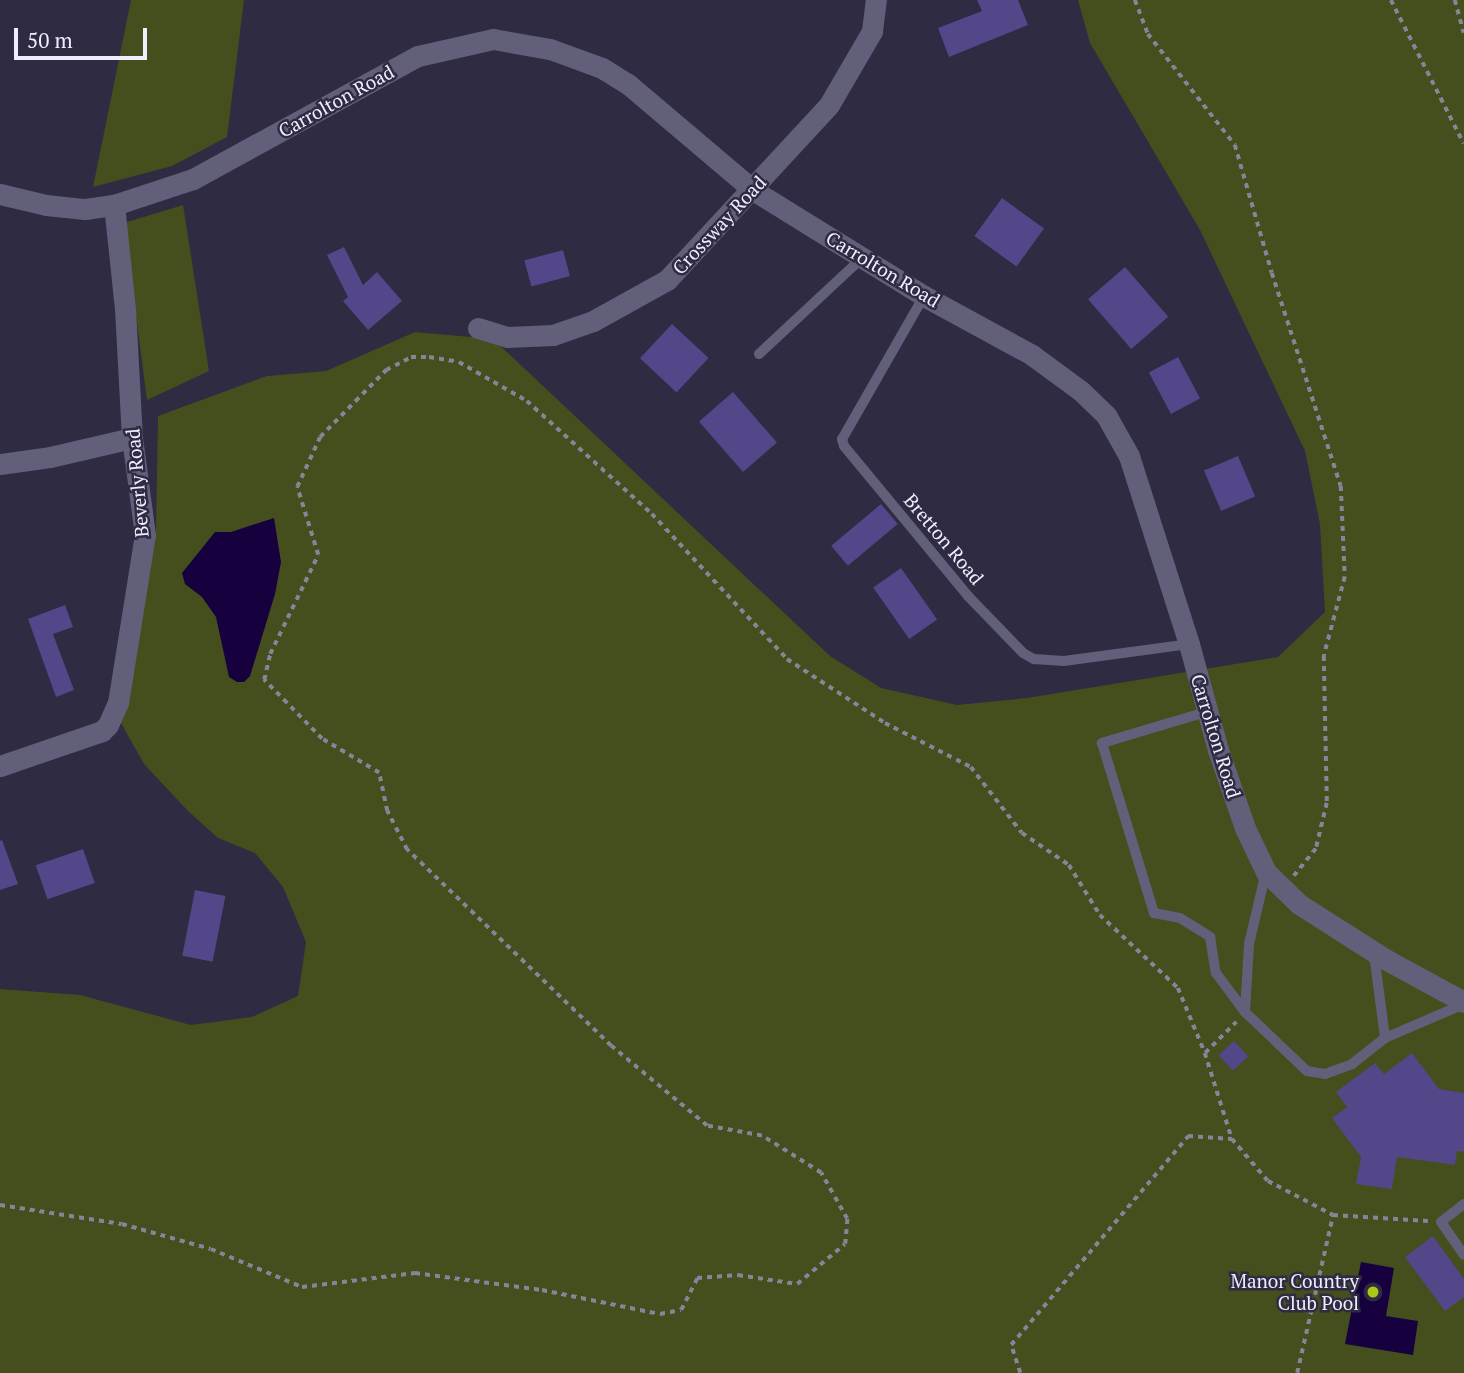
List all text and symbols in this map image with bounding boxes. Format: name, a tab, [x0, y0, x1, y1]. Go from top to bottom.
scale bar	[18, 14, 150, 58]
text: 50 m	[27, 26, 73, 54]
street label: Carrolton Road	[274, 60, 398, 142]
street label: Crossway Road	[668, 171, 770, 279]
street label: Carrolton Road	[822, 226, 944, 312]
street label: Beverly Road	[121, 428, 153, 538]
street label: Bretton Road	[899, 489, 989, 589]
street label: Carrolton Road	[1186, 671, 1246, 801]
place label: Manor Country Club Pool	[1230, 1270, 1359, 1314]
marker: Manor Country Club Pool	[1365, 1284, 1381, 1300]

